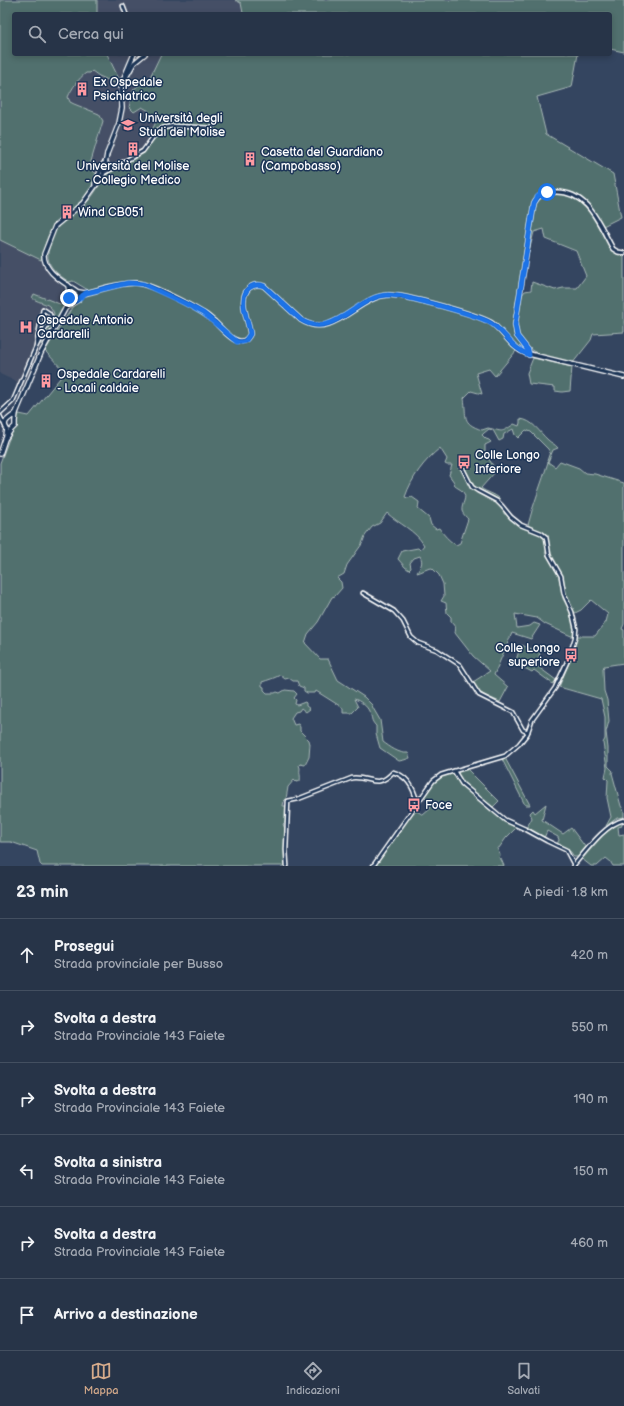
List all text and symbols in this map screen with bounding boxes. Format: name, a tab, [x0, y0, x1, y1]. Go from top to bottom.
search box	[12, 12, 612, 56]
icon: search	[26, 23, 48, 45]
text: Cerca qui	[58, 25, 124, 44]
place label: Ex Ospedale Psichiatrico	[93, 75, 162, 104]
building icon: Ex Ospedale Psichiatrico	[74, 81, 90, 97]
place label: Università degli Studi del Molise	[139, 111, 225, 140]
school or university icon: Università degli Studi del Molise	[120, 117, 136, 133]
building icon: Università del Molise - Collegio Medico	[125, 141, 141, 157]
place label: Casetta del Guardiano (Campobasso)	[261, 145, 383, 174]
building icon: Casetta del Guardiano (Campobasso)	[242, 151, 258, 167]
place label: Università del Molise - Collegio Medico	[77, 159, 189, 188]
route start	[538, 183, 556, 201]
building icon: Wind CB051	[59, 204, 75, 220]
place label: Wind CB051	[78, 205, 143, 220]
route end	[60, 289, 78, 307]
place label: Ospedale Antonio Cardarelli	[37, 313, 134, 342]
hospital icon: Ospedale Antonio Cardarelli	[18, 319, 34, 335]
place label: Ospedale Cardarelli - Locali caldaie	[57, 367, 165, 396]
building icon: Ospedale Cardarelli - Locali caldaie	[38, 373, 54, 389]
place label: Colle Longo Inferiore	[475, 448, 540, 477]
bus stop icon: Colle Longo Inferiore	[456, 454, 472, 470]
place label: Colle Longo superiore	[495, 641, 560, 670]
bus stop icon: Colle Longo superiore	[563, 647, 579, 663]
bus stop icon: Foce	[406, 797, 422, 813]
place label: Foce	[425, 798, 452, 813]
text: 23 min	[16, 882, 68, 902]
text: A piedi · 1.8 km	[524, 884, 608, 900]
text: Prosegui	[54, 937, 114, 956]
icon: ahead	[16, 944, 38, 966]
text: 420 m	[570, 947, 608, 963]
text: Strada provinciale per Busso	[54, 956, 223, 972]
text: Svolta a destra	[54, 1009, 156, 1028]
icon: right	[16, 1016, 38, 1038]
text: 550 m	[571, 1019, 608, 1035]
text: Strada Provinciale 143 Faiete	[54, 1028, 225, 1044]
text: Svolta a destra	[54, 1081, 156, 1100]
icon: right	[16, 1088, 38, 1110]
text: 190 m	[574, 1091, 608, 1107]
text: Strada Provinciale 143 Faiete	[54, 1100, 225, 1116]
text: Svolta a sinistra	[54, 1153, 162, 1172]
icon: left	[16, 1160, 38, 1182]
text: 150 m	[574, 1163, 608, 1179]
text: Strada Provinciale 143 Faiete	[54, 1172, 225, 1188]
text: Svolta a destra	[54, 1225, 156, 1244]
icon: right	[16, 1232, 38, 1254]
text: 460 m	[570, 1235, 608, 1251]
text: Strada Provinciale 143 Faiete	[54, 1244, 225, 1260]
icon: arrive	[16, 1304, 38, 1326]
text: Arrivo a destinazione	[54, 1305, 198, 1324]
tab: Mappa	[84, 1360, 119, 1397]
tab: Indicazioni	[286, 1360, 340, 1397]
tab: Salvati	[507, 1360, 540, 1397]

